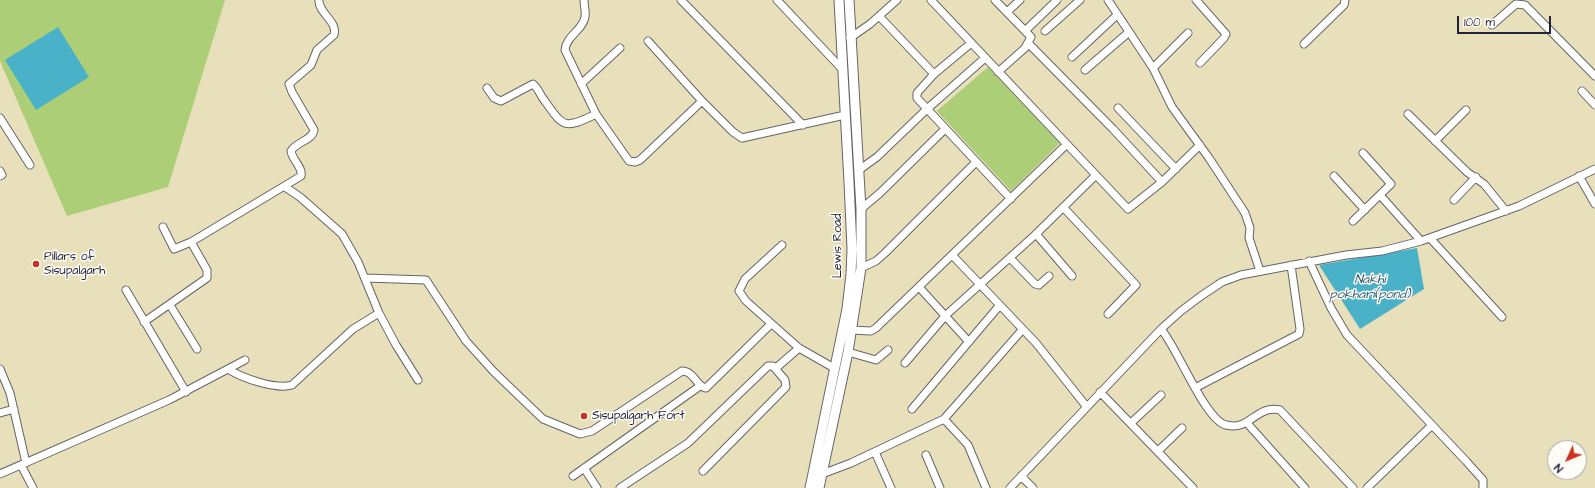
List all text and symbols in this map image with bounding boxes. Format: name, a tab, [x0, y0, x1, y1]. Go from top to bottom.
scale bar	[1459, 8, 1553, 34]
text: 100 m	[1464, 14, 1495, 31]
street label: Lewis Road	[831, 214, 845, 278]
place label: Pillars of Sisupalgarh	[44, 250, 105, 278]
marker: Pillars of Sisupalgarh	[31, 259, 41, 269]
water label: Nakhi pokhari(pond)	[1330, 272, 1410, 303]
place label: Sisupalgarh Fort	[592, 409, 685, 423]
marker: Sisupalgarh Fort	[579, 411, 589, 421]
north arrow	[1547, 440, 1587, 480]
text: N	[1551, 460, 1567, 476]

